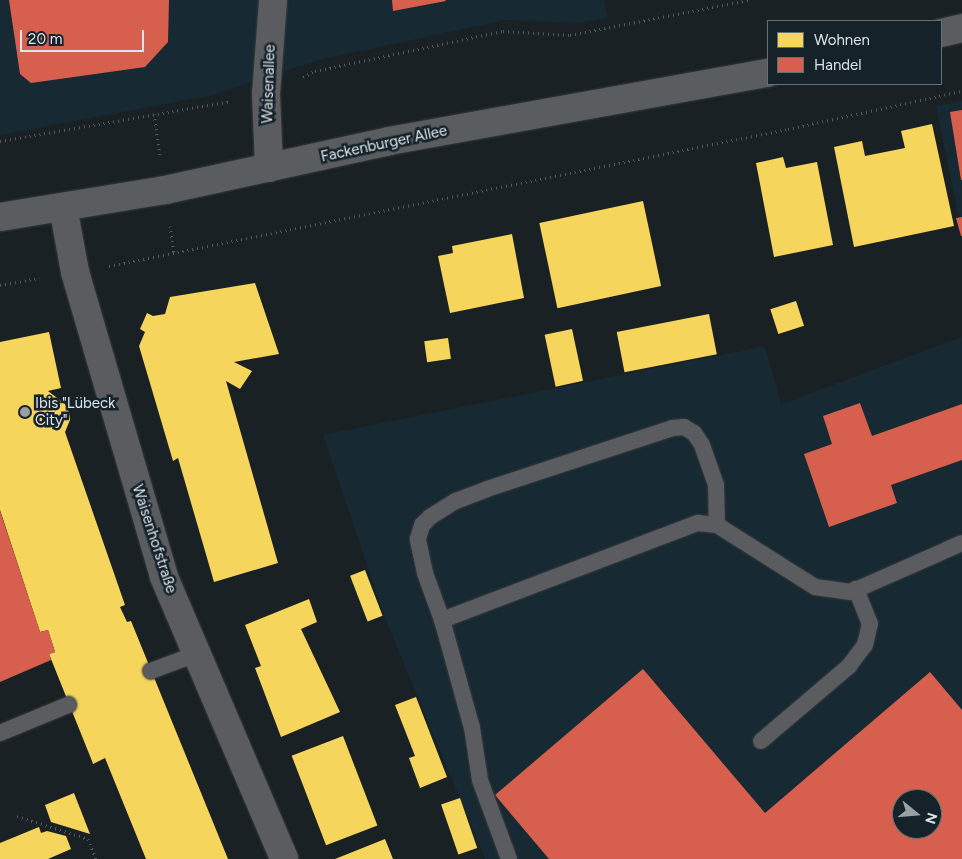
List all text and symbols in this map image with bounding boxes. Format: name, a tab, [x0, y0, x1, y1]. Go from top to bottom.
scale bar	[22, 20, 146, 52]
legend	[767, 20, 942, 85]
text: 20 m	[28, 30, 62, 48]
text: Wohnen	[814, 31, 870, 49]
street label: Waisenallee	[259, 44, 279, 124]
text: Handel	[814, 56, 862, 74]
street label: Fackenburger Allee	[319, 122, 449, 166]
place label: Ibis "Lübeck City"	[35, 394, 115, 429]
marker: Ibis "Lübeck City"	[19, 406, 31, 418]
street label: Waisenhofstraße	[128, 482, 180, 596]
north arrow	[892, 789, 942, 839]
text: N	[921, 811, 941, 826]

